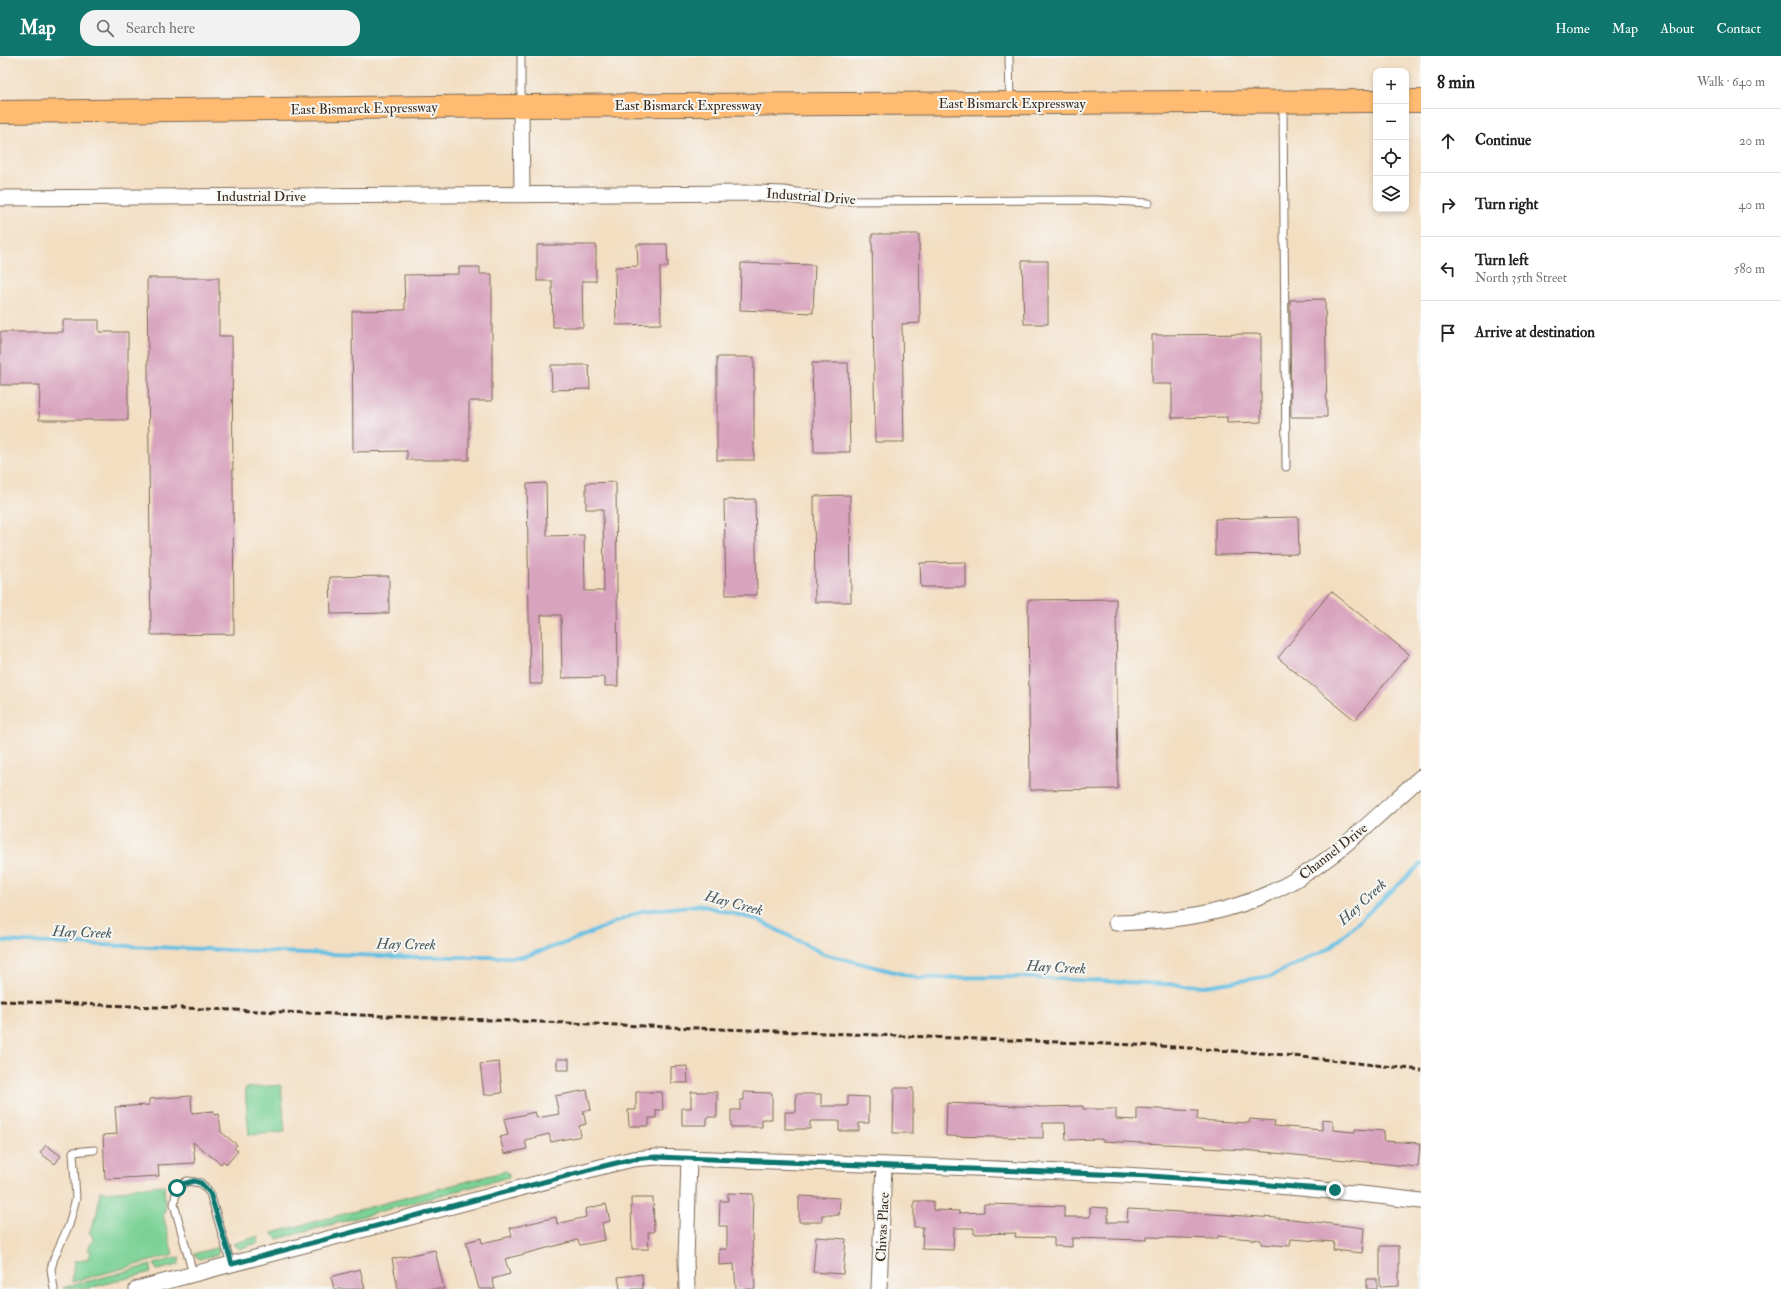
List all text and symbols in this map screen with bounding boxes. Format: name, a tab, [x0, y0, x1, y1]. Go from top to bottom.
search box	[80, 10, 360, 46]
text: Map	[20, 16, 56, 40]
icon: search	[94, 17, 116, 39]
text: Search here	[126, 19, 195, 38]
text: Home	[1555, 20, 1590, 37]
text: Map	[1612, 20, 1638, 37]
text: About	[1660, 20, 1694, 37]
text: Contact	[1716, 20, 1761, 37]
map controls	[1373, 68, 1409, 212]
button: +	[1373, 68, 1409, 104]
text: 8 min	[1437, 72, 1475, 93]
text: Walk · 640 m	[1697, 74, 1765, 90]
street label: East Bismarck Expressway	[938, 95, 1086, 113]
street label: East Bismarck Expressway	[614, 97, 762, 115]
street label: East Bismarck Expressway	[290, 99, 439, 119]
button: −	[1373, 104, 1409, 140]
icon: ahead	[1437, 130, 1459, 152]
text: Continue	[1475, 131, 1531, 150]
text: 20 m	[1739, 133, 1765, 149]
button: locate	[1373, 140, 1409, 176]
button: layers	[1373, 176, 1409, 212]
street label: Industrial Drive	[766, 185, 856, 208]
street label: Industrial Drive	[216, 188, 306, 205]
icon: right	[1437, 194, 1459, 216]
text: Turn right	[1475, 195, 1538, 214]
text: 40 m	[1739, 197, 1765, 213]
text: Turn left	[1475, 251, 1529, 270]
icon: left	[1437, 258, 1459, 280]
text: 580 m	[1734, 261, 1765, 277]
text: North 35th Street	[1475, 270, 1567, 286]
icon: arrive	[1437, 322, 1459, 344]
text: Arrive at destination	[1475, 323, 1595, 342]
street label: Channel Drive	[1296, 819, 1371, 883]
water label: Hay Creek	[1333, 875, 1391, 930]
water label: Hay Creek	[702, 886, 765, 920]
water label: Hay Creek	[51, 922, 112, 943]
water label: Hay Creek	[375, 934, 436, 955]
water label: Hay Creek	[1025, 956, 1086, 979]
route start	[168, 1179, 186, 1197]
route end	[1326, 1181, 1344, 1199]
street label: Chivas Place	[872, 1192, 893, 1262]

